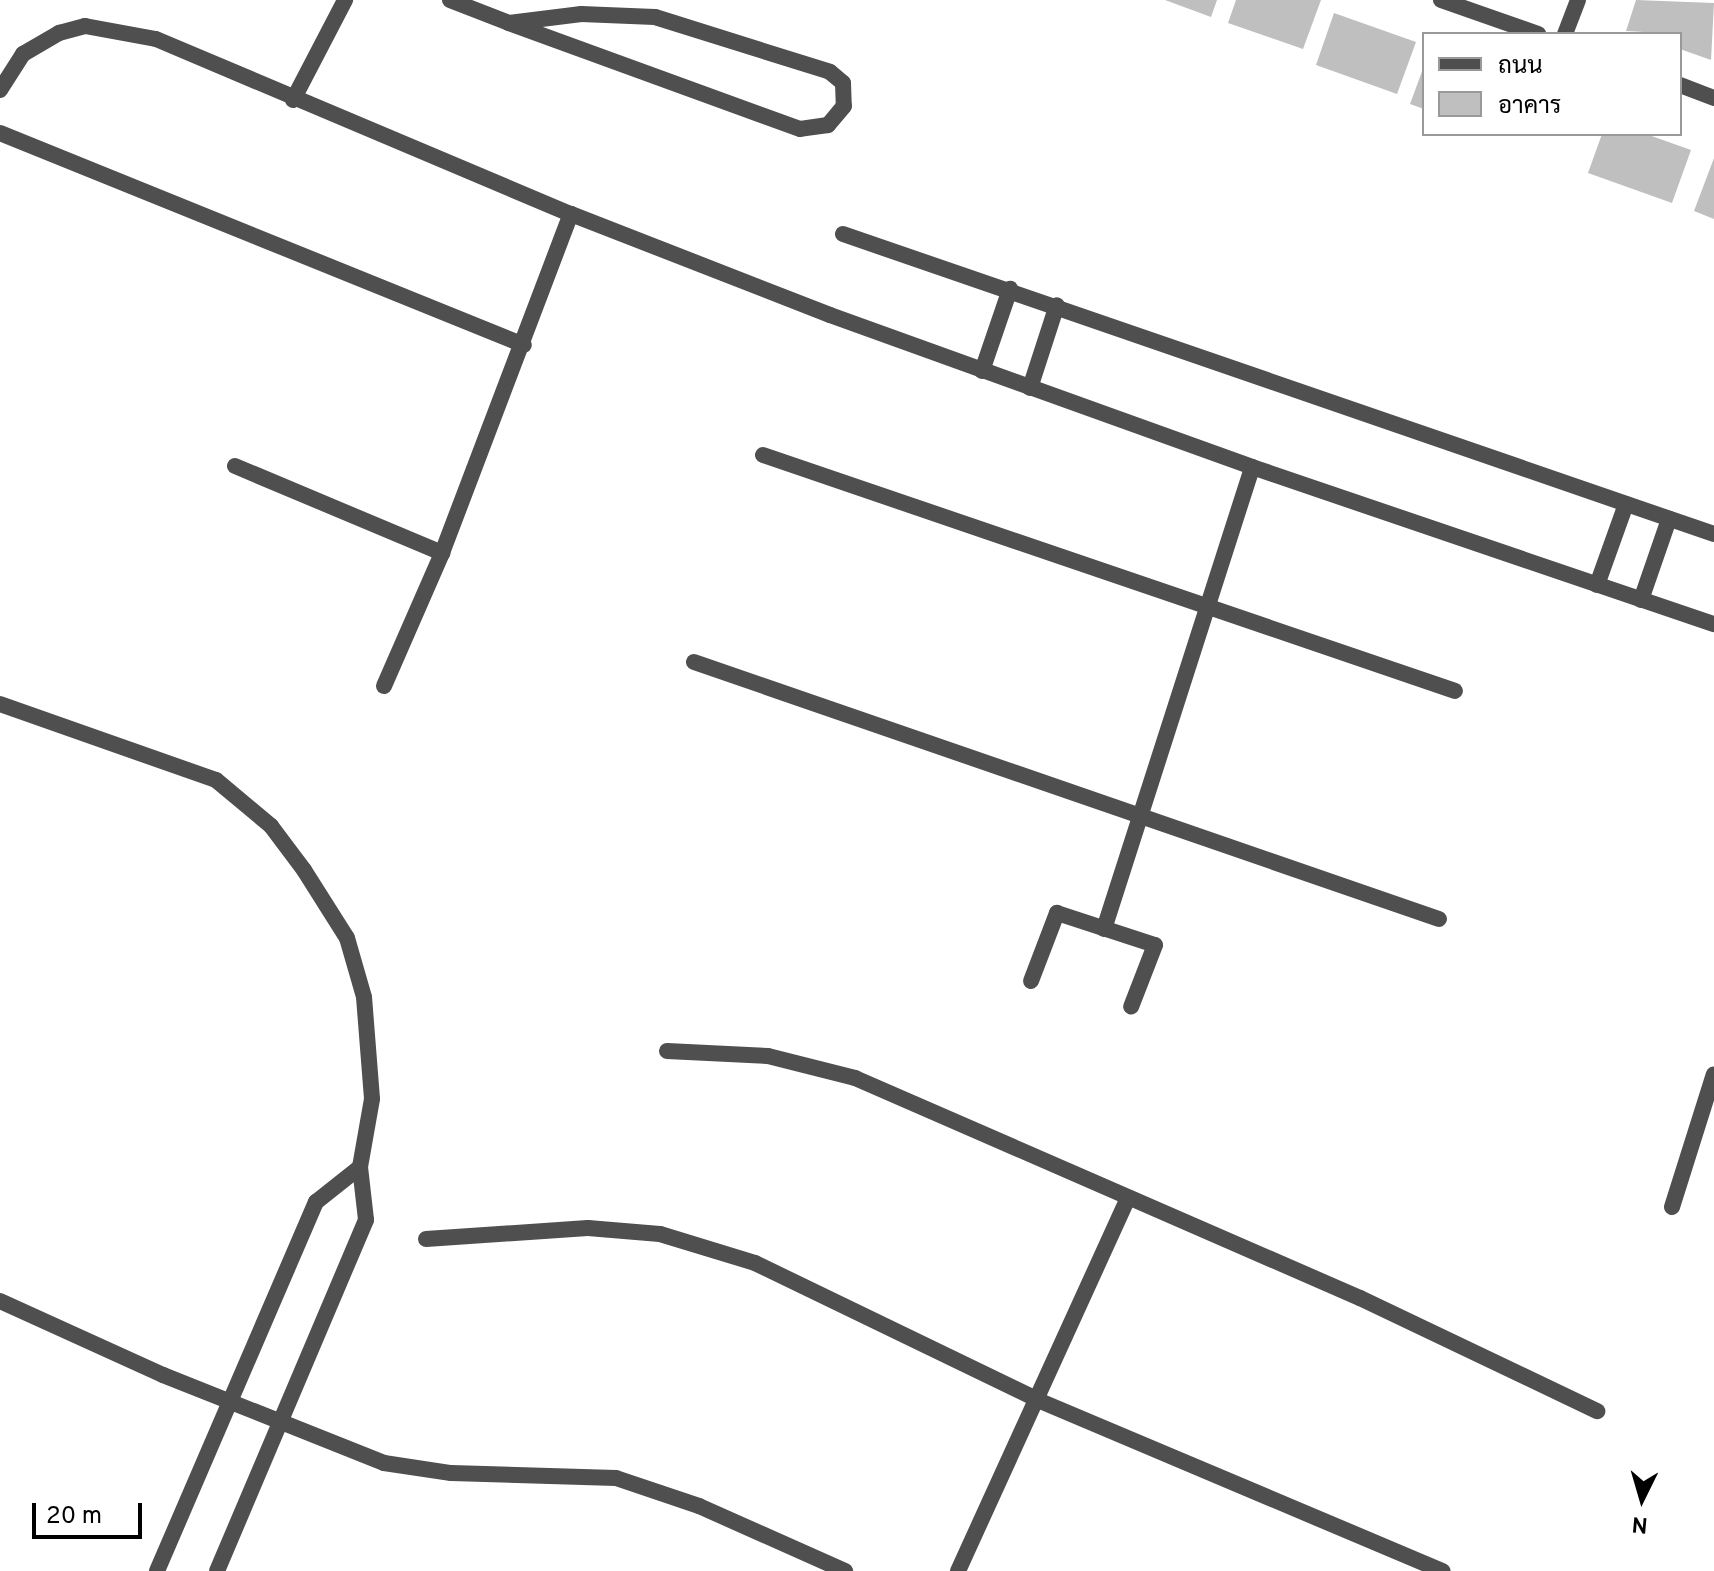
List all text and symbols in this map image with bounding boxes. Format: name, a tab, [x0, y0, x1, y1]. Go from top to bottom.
legend	[1422, 32, 1682, 136]
text: ถนน	[1498, 52, 1543, 82]
text: อาคาร	[1498, 92, 1561, 122]
north arrow	[1602, 1459, 1682, 1539]
scale bar	[36, 1487, 146, 1537]
text: 20 m	[46, 1502, 102, 1532]
text: N	[1631, 1509, 1649, 1538]

